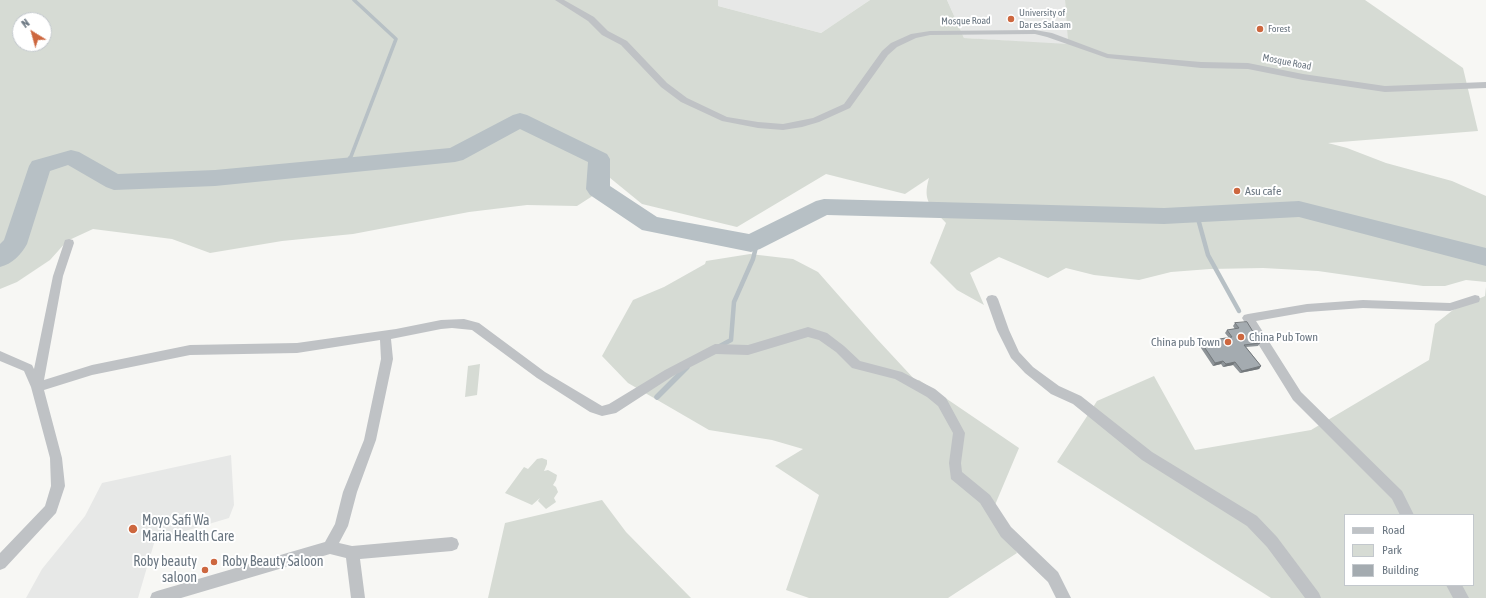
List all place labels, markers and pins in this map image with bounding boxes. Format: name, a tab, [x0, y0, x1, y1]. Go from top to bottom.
place label: University of Dar es Salaam	[1019, 7, 1071, 30]
marker: University of Dar es Salaam	[1006, 14, 1016, 24]
place label: Forest	[1268, 23, 1290, 35]
marker: Forest	[1255, 24, 1265, 34]
place label: Asu cafe	[1245, 184, 1281, 198]
marker: Asu cafe	[1232, 186, 1242, 196]
place label: China Pub Town	[1249, 330, 1318, 344]
marker: China Pub Town	[1236, 332, 1246, 342]
place label: China pub Town	[1151, 335, 1220, 349]
marker: China pub Town	[1223, 337, 1233, 347]
place label: Moyo Safi Wa Maria Health Care	[142, 513, 234, 546]
marker: Moyo Safi Wa Maria Health Care	[127, 523, 139, 535]
place label: Roby beauty saloon	[133, 554, 197, 586]
place label: Roby Beauty Saloon	[222, 554, 324, 570]
marker: Roby Beauty Saloon	[209, 557, 219, 567]
marker: Roby beauty saloon	[200, 565, 210, 575]

